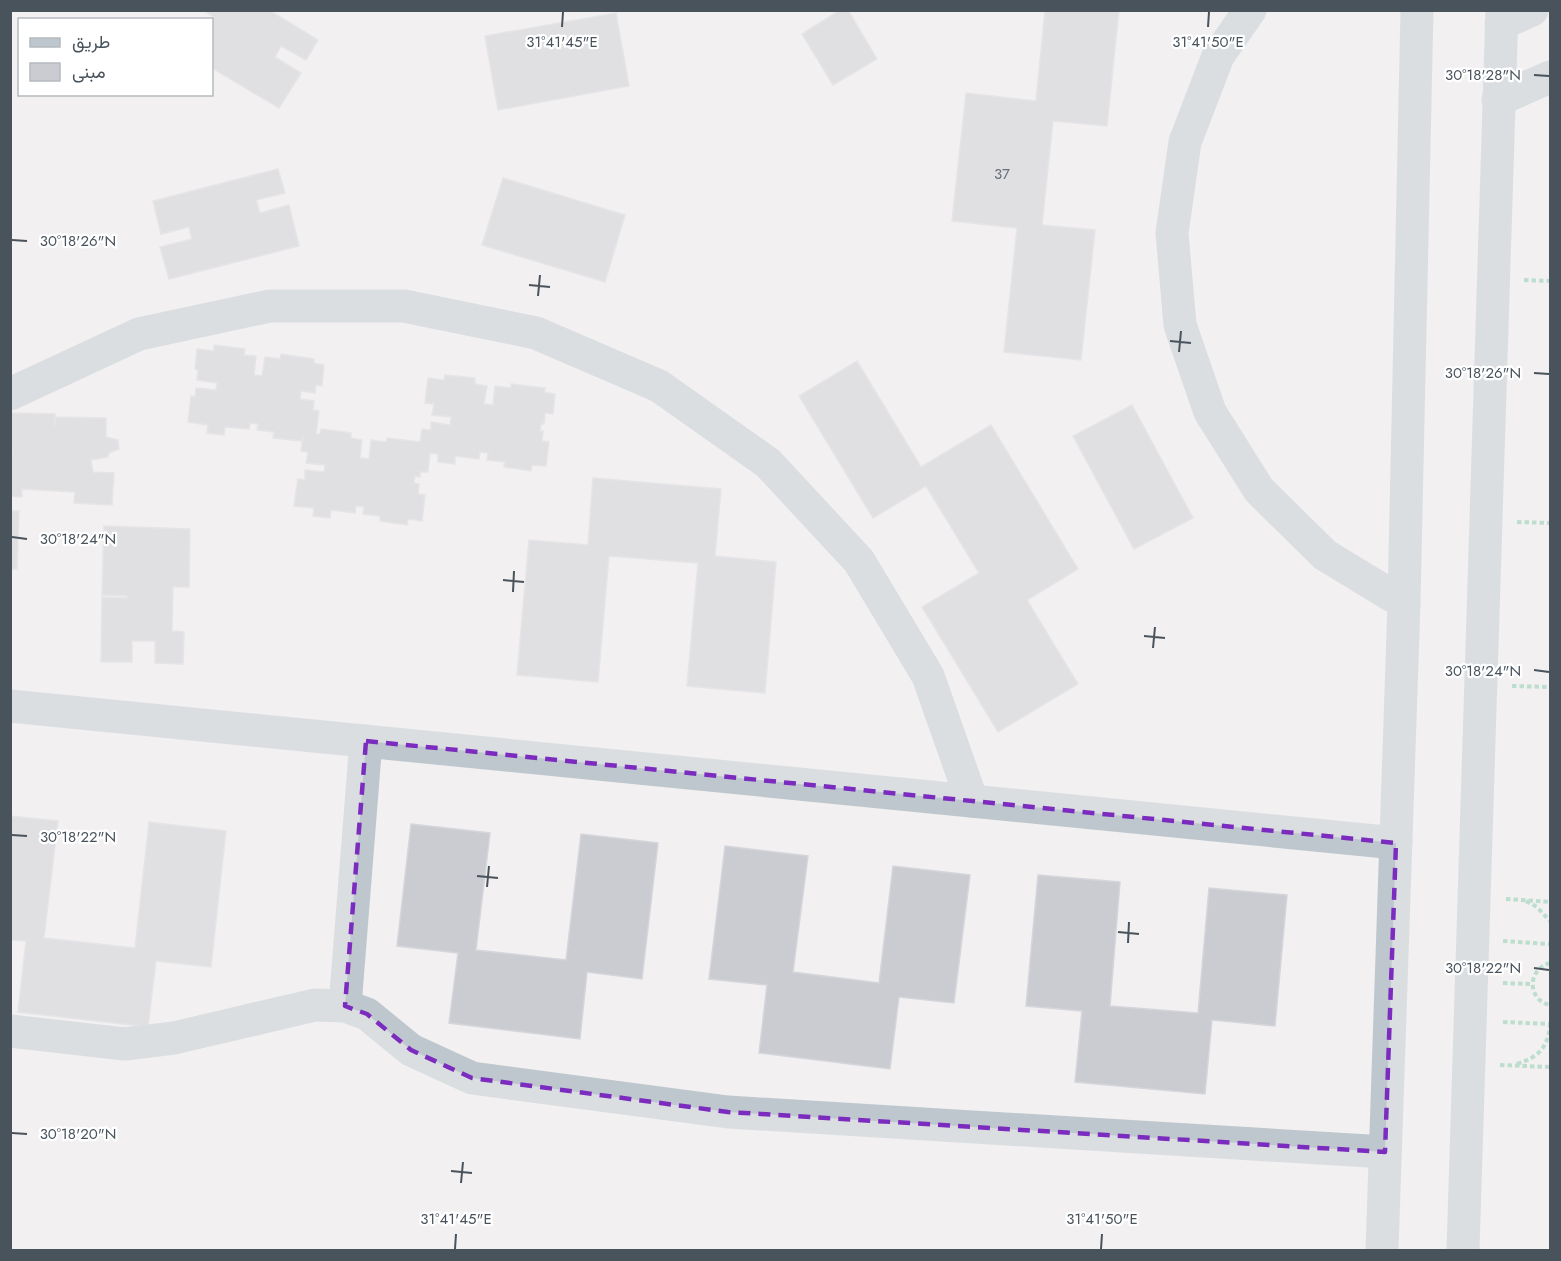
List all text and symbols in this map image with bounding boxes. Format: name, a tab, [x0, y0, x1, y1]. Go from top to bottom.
legend	[18, 18, 213, 96]
text: طريق	[72, 29, 110, 55]
text: 31°41'45"E	[526, 31, 598, 53]
text: 31°41'50"E	[1172, 31, 1244, 53]
text: مبنى	[72, 59, 106, 85]
text: 30°18'28"N	[1445, 64, 1521, 86]
house number: 37	[994, 163, 1010, 185]
text: 30°18'26"N	[40, 230, 116, 252]
text: 30°18'26"N	[1445, 362, 1521, 384]
text: 30°18'24"N	[40, 528, 116, 550]
text: 30°18'24"N	[1445, 660, 1521, 682]
text: 30°18'22"N	[40, 826, 116, 848]
text: 30°18'22"N	[1445, 957, 1521, 979]
text: 30°18'20"N	[40, 1123, 116, 1145]
text: 31°41'45"E	[420, 1208, 492, 1230]
text: 31°41'50"E	[1066, 1208, 1138, 1230]

